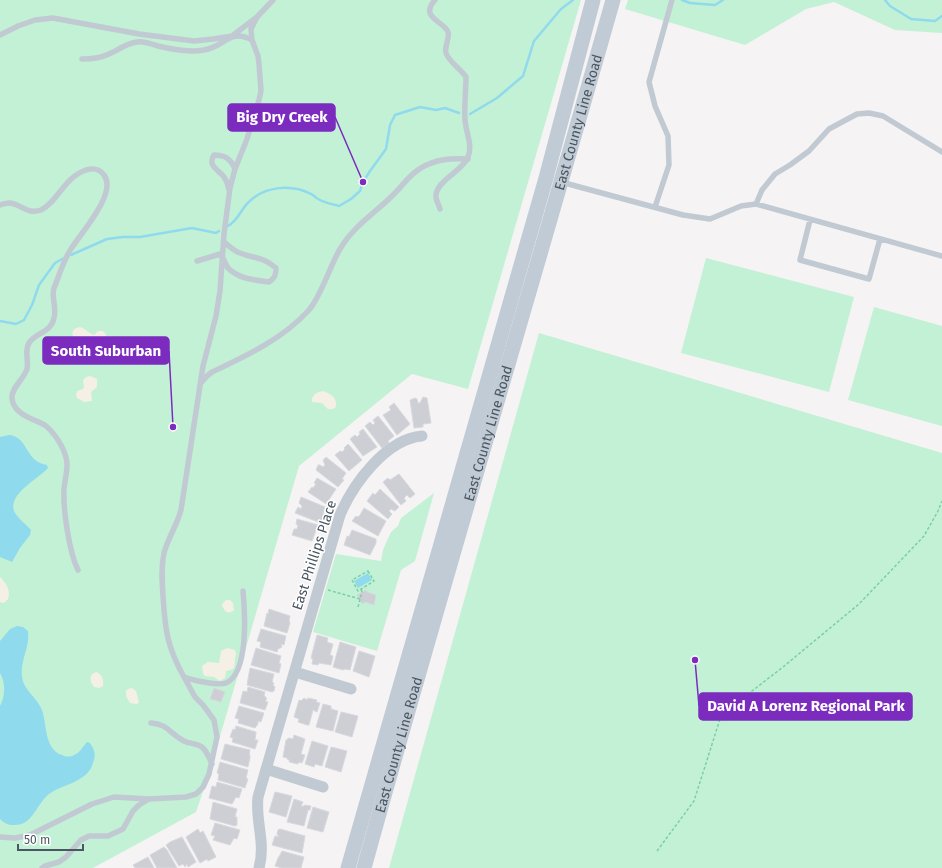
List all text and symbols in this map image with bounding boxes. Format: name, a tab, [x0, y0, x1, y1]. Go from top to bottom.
street label: East County Line Road	[551, 52, 606, 192]
callout: Big Dry Creek	[228, 104, 335, 131]
text: Big Dry Creek	[236, 108, 328, 126]
callout: South Suburban	[43, 337, 169, 364]
text: South Suburban	[51, 342, 161, 360]
street label: East County Line Road	[461, 364, 516, 503]
street label: East Phillips Place	[289, 498, 340, 612]
street label: East County Line Road	[372, 675, 426, 815]
callout: David A Lorenz Regional Park	[699, 693, 912, 720]
text: David A Lorenz Regional Park	[707, 697, 905, 715]
scale bar	[18, 826, 83, 852]
text: 50 m	[24, 833, 50, 847]

